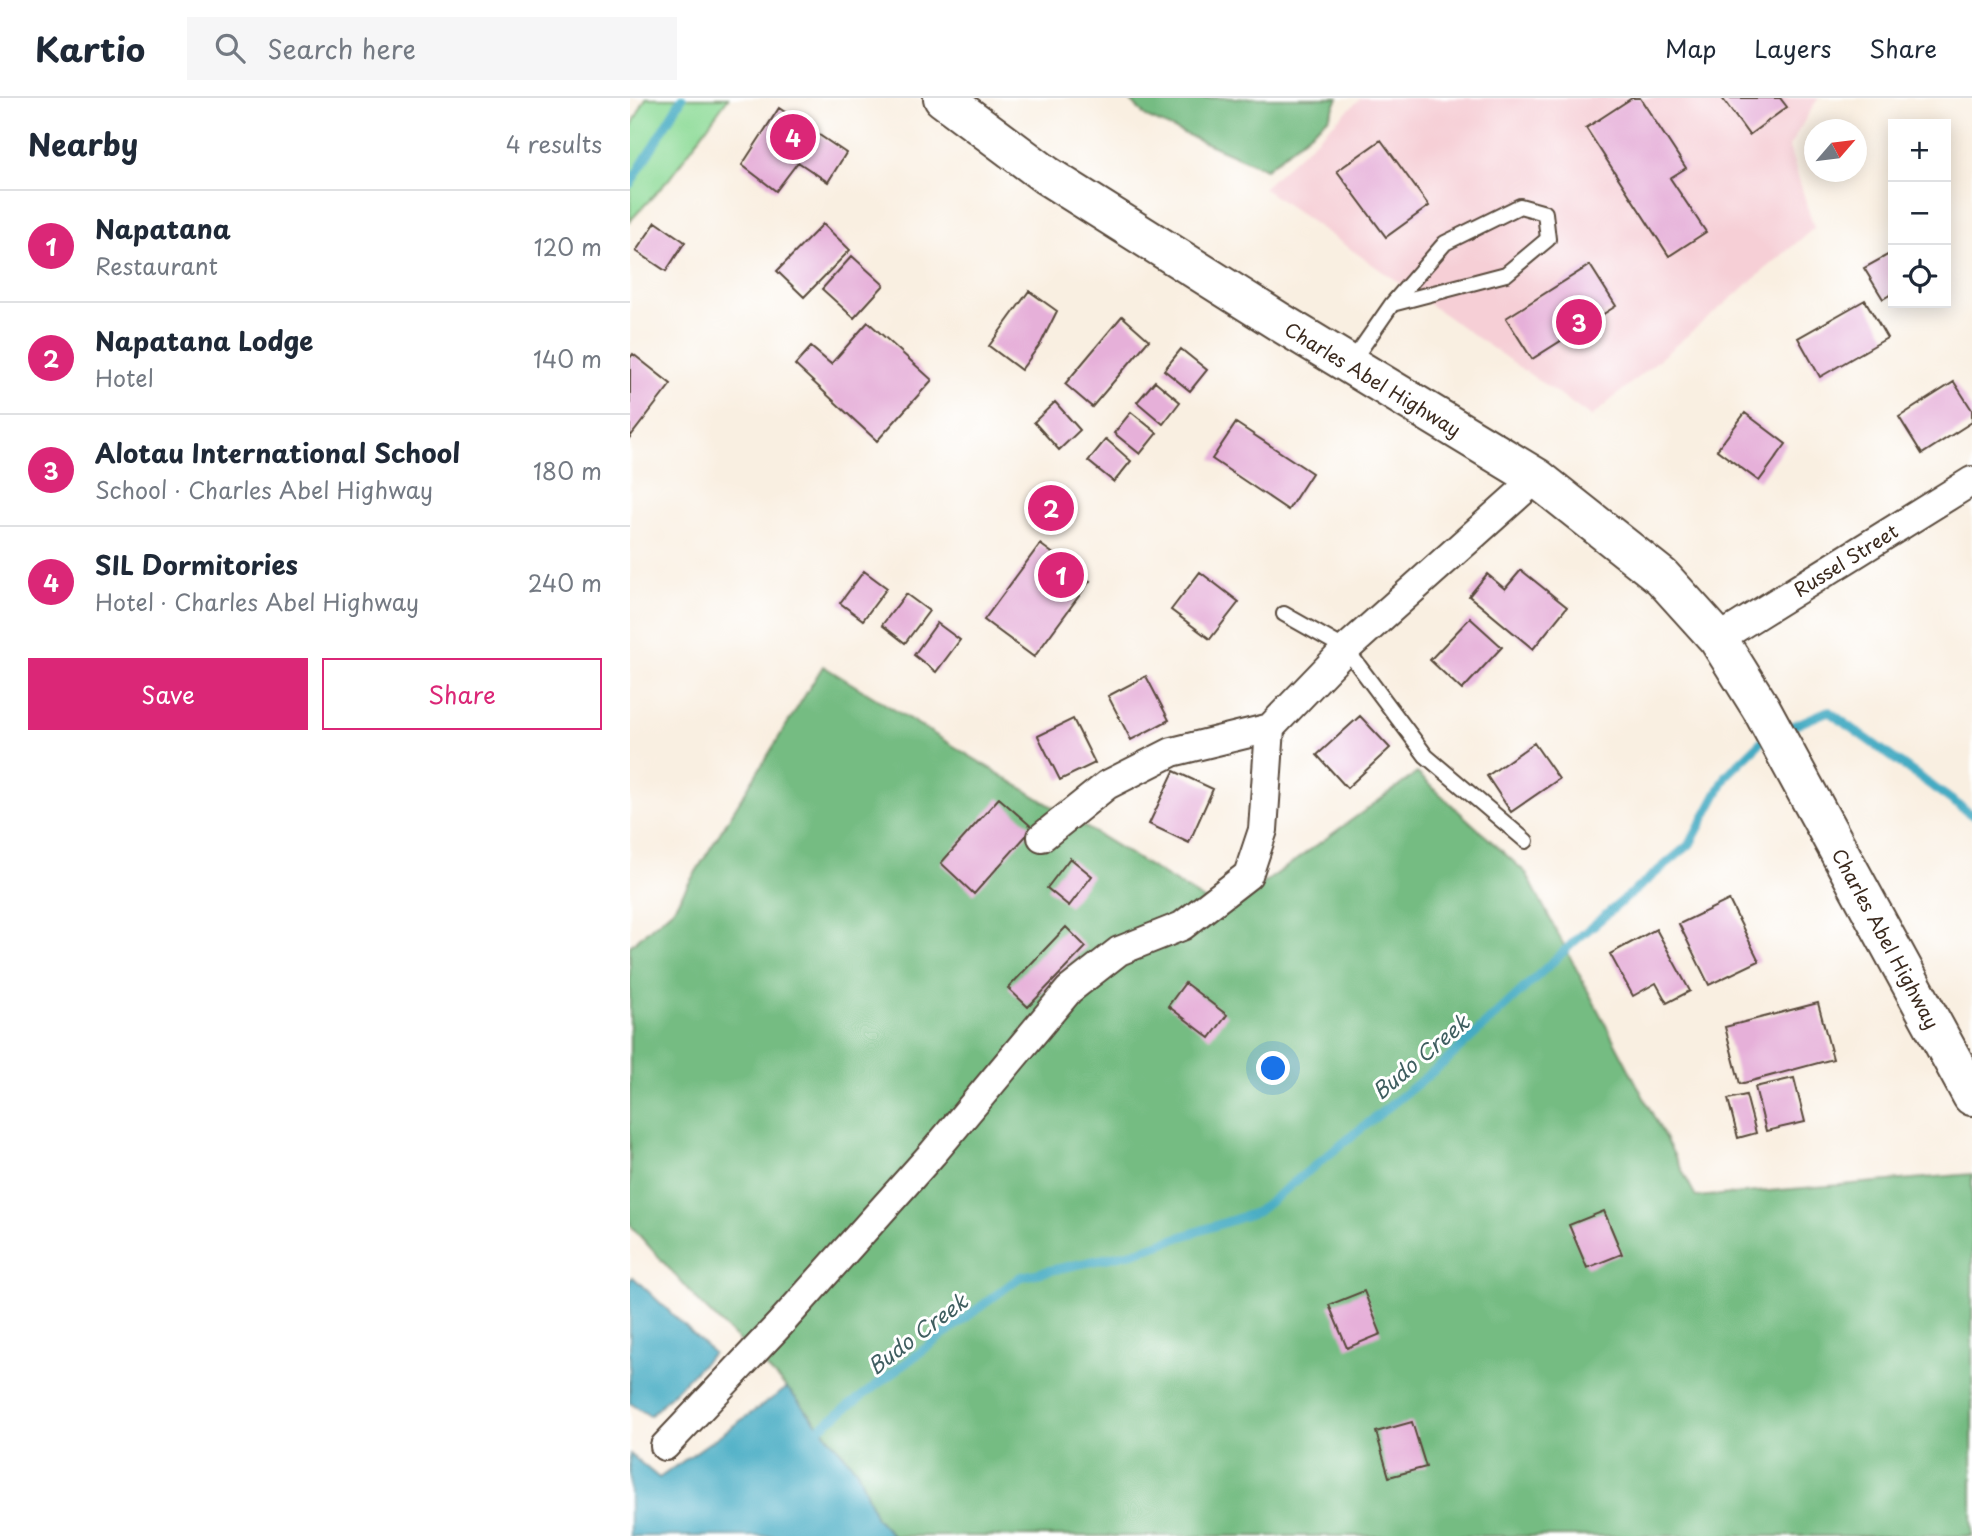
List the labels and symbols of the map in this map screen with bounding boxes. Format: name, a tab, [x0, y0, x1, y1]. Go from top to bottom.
pin: 4	[770, 111, 816, 163]
north arrow	[1804, 119, 1867, 182]
pin: 3	[1556, 296, 1602, 348]
street label: Charles Abel Highway	[1280, 314, 1467, 443]
pin: 2	[1028, 482, 1074, 534]
street label: Russel Street	[1788, 516, 1903, 603]
pin: 1	[1038, 549, 1084, 601]
street label: Charles Abel Highway	[1826, 843, 1947, 1033]
water label: Budo Creek	[1365, 1005, 1476, 1106]
your location	[1256, 1051, 1290, 1085]
water label: Budo Creek	[860, 1284, 975, 1381]

